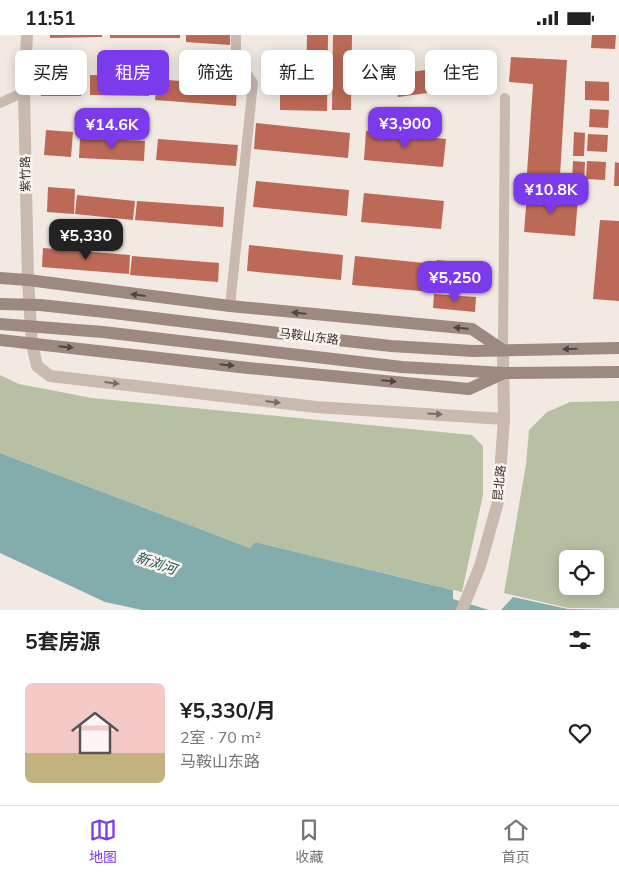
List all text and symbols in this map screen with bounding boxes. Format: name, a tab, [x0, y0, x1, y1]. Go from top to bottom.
text: 11:51	[25, 6, 75, 30]
chip: 买房	[15, 50, 87, 95]
chip: 租房	[97, 50, 169, 95]
chip: 筛选	[179, 50, 251, 95]
chip: 新上	[261, 50, 333, 95]
chip: 公寓	[343, 50, 415, 95]
chip: 住宅	[425, 50, 497, 95]
pin: ¥14.6K	[71, 107, 153, 150]
pin: ¥3,900	[364, 107, 446, 149]
text: ¥3,900	[379, 113, 431, 133]
text: ¥14.6K	[85, 114, 139, 134]
street label: 紫竹路	[17, 156, 33, 192]
pin: ¥10.8K	[510, 173, 592, 215]
text: ¥10.8K	[524, 179, 578, 199]
pin: ¥5,330	[45, 219, 127, 261]
text: ¥5,330	[60, 225, 112, 245]
pin: ¥5,250	[414, 261, 496, 303]
text: ¥5,250	[429, 267, 481, 287]
one-way arrow	[130, 291, 146, 299]
one-way arrow	[291, 309, 307, 317]
one-way arrow	[453, 324, 469, 332]
street label: 马鞍山东路	[278, 325, 340, 347]
one-way arrow	[58, 343, 74, 351]
one-way arrow	[562, 345, 578, 353]
one-way arrow	[220, 361, 236, 369]
one-way arrow	[381, 377, 397, 385]
one-way arrow	[104, 379, 120, 387]
one-way arrow	[265, 398, 281, 406]
one-way arrow	[427, 411, 443, 419]
street label: 昆北路	[490, 464, 508, 502]
water label: 新浏河	[133, 548, 182, 579]
map controls	[559, 550, 604, 595]
button: locate	[559, 550, 604, 595]
icon: filters	[566, 626, 594, 654]
text: 5套房源	[25, 628, 101, 654]
text: ¥5,330/月	[180, 697, 276, 723]
icon: home	[65, 703, 125, 763]
icon: heart	[566, 719, 594, 747]
text: 2室 · 70 m²	[180, 727, 261, 747]
text: 马鞍山东路	[180, 751, 260, 771]
tab: 地图	[89, 816, 117, 866]
tab: 收藏	[295, 816, 323, 866]
tab: 首页	[502, 816, 530, 866]

